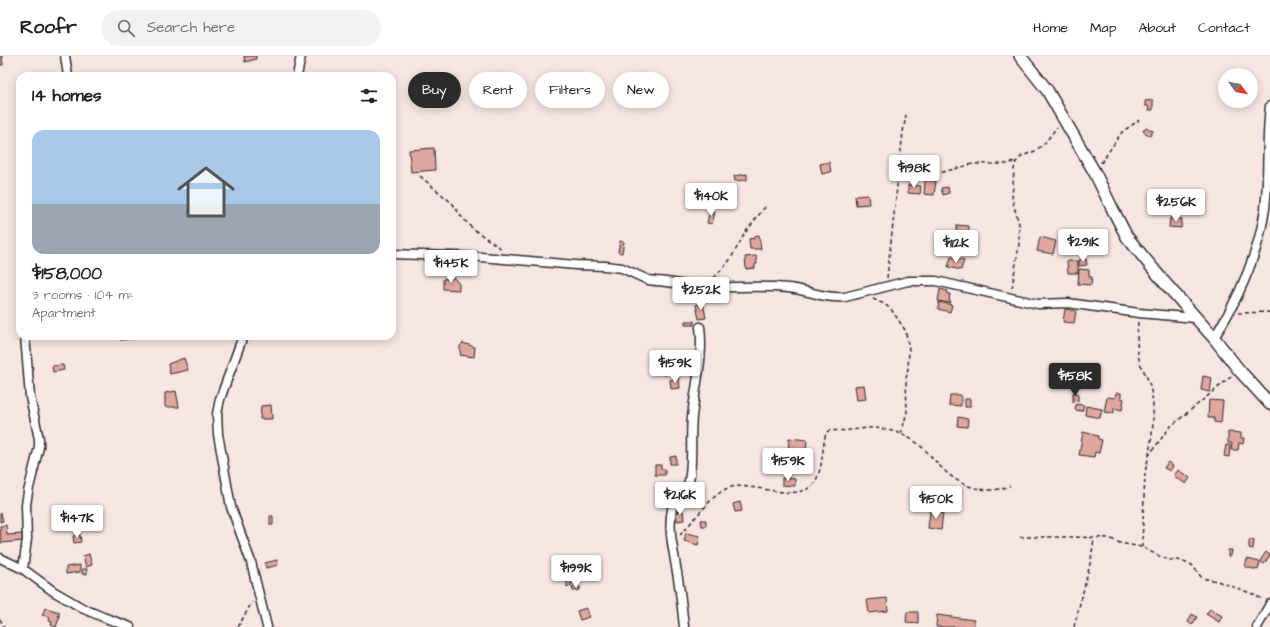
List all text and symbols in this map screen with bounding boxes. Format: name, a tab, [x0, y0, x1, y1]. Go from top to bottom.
search box	[101, 10, 381, 46]
text: Roofr	[20, 14, 77, 41]
icon: search	[115, 17, 137, 39]
text: Search here	[147, 17, 235, 38]
text: Home	[1033, 18, 1068, 38]
text: Map	[1090, 18, 1116, 38]
text: About	[1138, 18, 1176, 38]
text: Contact	[1198, 18, 1250, 38]
north arrow	[1218, 68, 1258, 108]
map controls	[1218, 68, 1258, 108]
chip: Buy	[408, 72, 461, 108]
chip: Rent	[469, 72, 527, 108]
chip: Filters	[535, 72, 605, 108]
chip: New	[613, 72, 669, 108]
text: 14 homes	[32, 84, 102, 108]
icon: filters	[358, 85, 380, 107]
pin: $198K	[886, 155, 942, 189]
icon: home	[170, 156, 242, 228]
text: $198K	[898, 159, 930, 177]
pin: $140K	[683, 183, 739, 217]
text: $140K	[694, 187, 728, 205]
pin: $256K	[1148, 189, 1204, 223]
text: $256K	[1156, 193, 1196, 211]
pin: $291K	[1055, 229, 1111, 263]
pin: $112K	[928, 230, 984, 264]
text: $291K	[1067, 233, 1099, 251]
text: $112K	[943, 234, 969, 252]
pin: $145K	[423, 250, 479, 284]
text: $145K	[434, 254, 468, 272]
text: $158,000	[32, 262, 102, 286]
pin: $252K	[673, 277, 729, 311]
text: $252K	[681, 281, 721, 299]
text: 3 rooms · 104 m²	[32, 286, 133, 304]
text: Apartment	[32, 304, 96, 322]
pin: $159K	[647, 350, 703, 384]
text: $159K	[658, 354, 692, 372]
pin: $158K	[1047, 363, 1103, 397]
text: $158K	[1058, 367, 1092, 385]
pin: $159K	[760, 448, 816, 482]
text: $159K	[771, 452, 805, 470]
pin: $216K	[652, 482, 708, 516]
text: $216K	[664, 486, 696, 504]
pin: $150K	[908, 486, 964, 520]
text: $150K	[919, 490, 953, 508]
pin: $147K	[49, 505, 105, 539]
text: $147K	[60, 509, 94, 527]
pin: $199K	[548, 555, 604, 589]
text: $199K	[560, 559, 592, 577]

